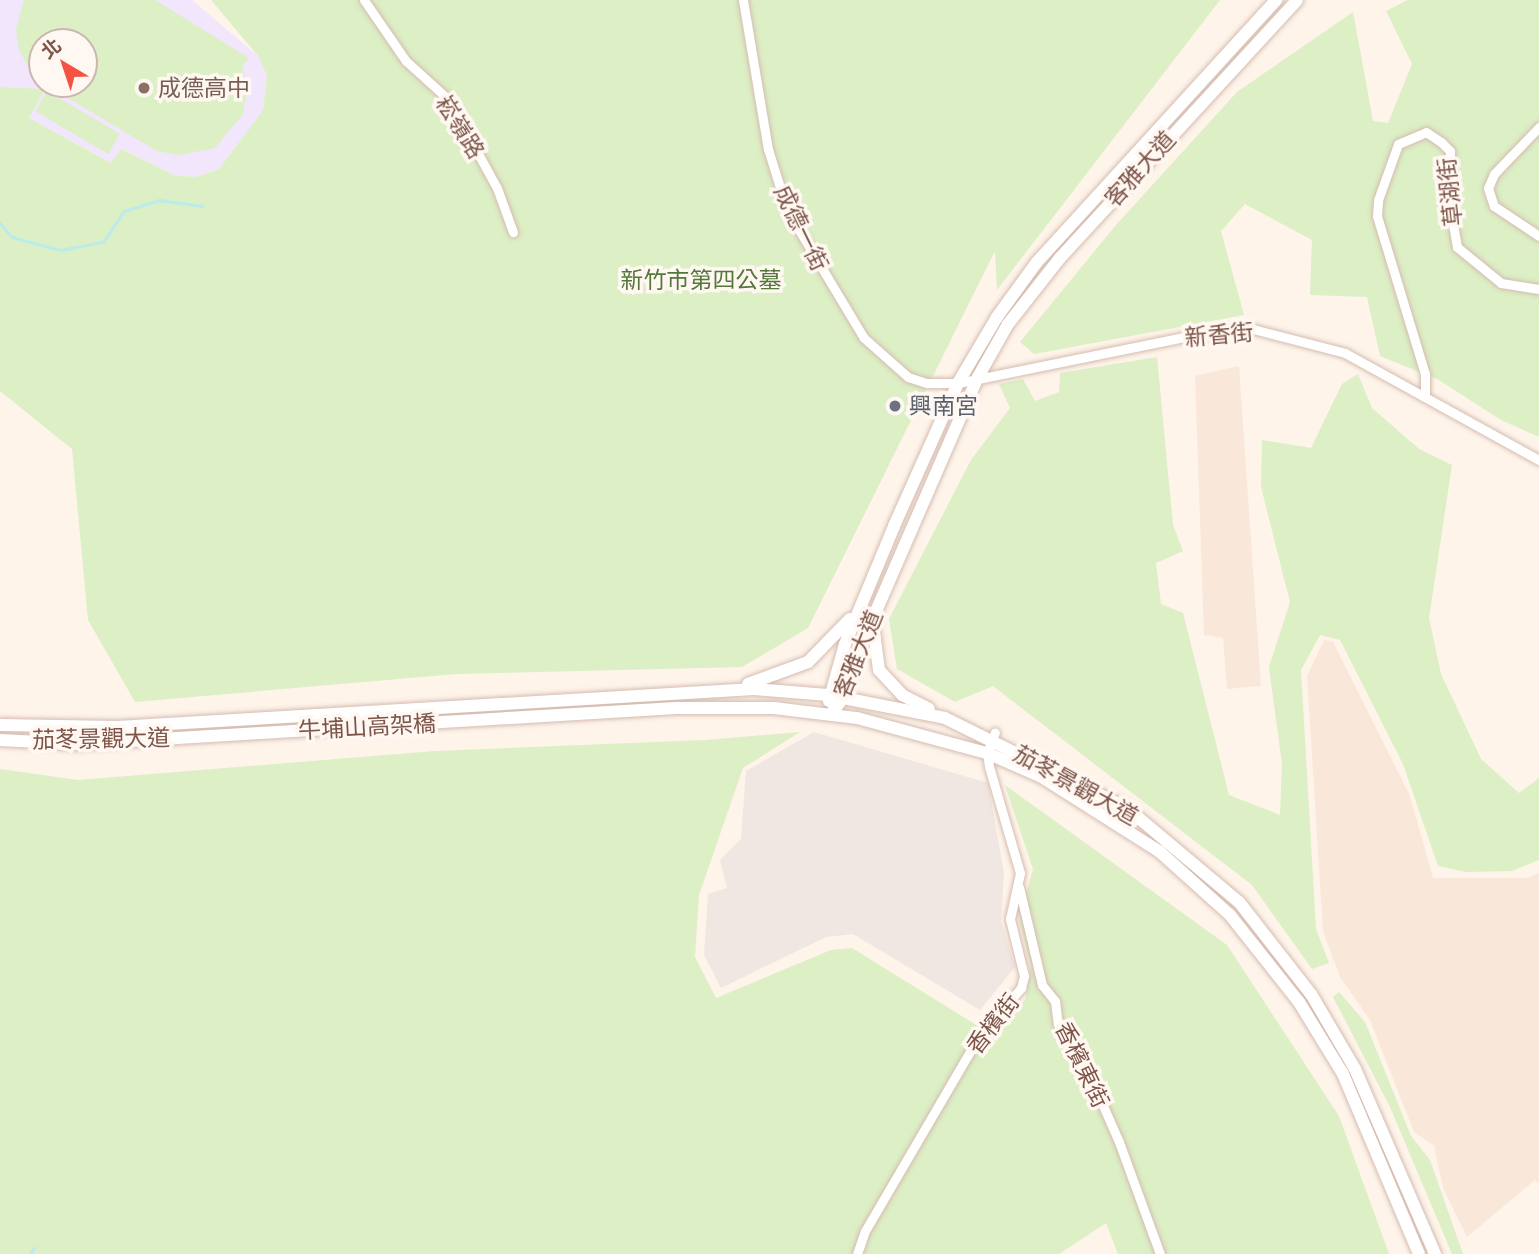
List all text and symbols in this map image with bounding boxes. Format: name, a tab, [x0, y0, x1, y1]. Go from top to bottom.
north arrow	[28, 28, 98, 98]
text: 北	[37, 34, 65, 63]
place label: 成德高中	[158, 74, 250, 102]
marker: 成德高中	[136, 80, 152, 96]
street label: 崧嶺路	[430, 90, 490, 164]
street label: 客雅大道	[1099, 126, 1181, 212]
street label: 草湖街	[1433, 156, 1467, 228]
street label: 成德一街	[768, 181, 834, 275]
park label: 新竹市第四公墓	[621, 266, 781, 294]
street label: 新香街	[1183, 318, 1255, 352]
place label: 興南宮	[909, 392, 978, 420]
marker: 興南宮	[887, 398, 903, 414]
street label: 客雅大道	[828, 606, 888, 702]
street label: 牛埔山高架橋	[297, 710, 437, 744]
street label: 茄苳景觀大道	[32, 724, 170, 754]
street label: 茄苳景觀大道	[1009, 739, 1143, 831]
street label: 香檳街	[961, 988, 1025, 1060]
street label: 香檳東街	[1049, 1018, 1115, 1112]

